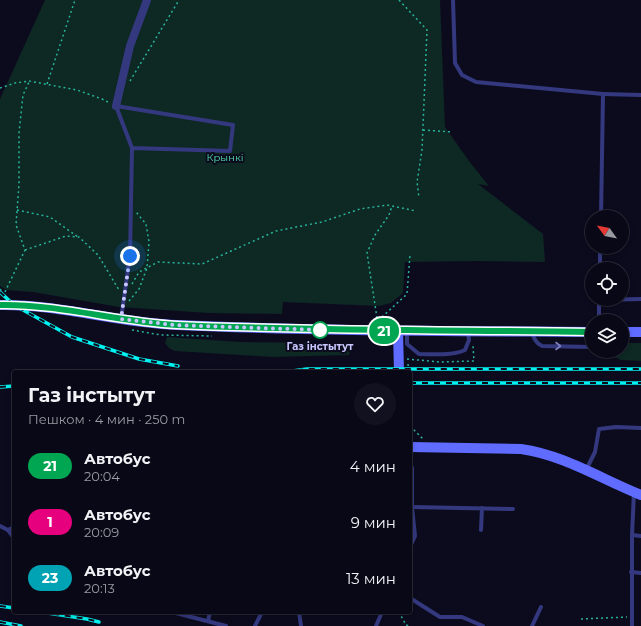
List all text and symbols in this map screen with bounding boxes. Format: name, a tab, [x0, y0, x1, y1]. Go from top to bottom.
park label: Крынкі	[207, 151, 243, 164]
north arrow	[585, 210, 629, 254]
map controls	[585, 210, 629, 358]
your location	[120, 246, 140, 266]
button: locate	[585, 262, 629, 306]
button: layers	[585, 314, 629, 358]
line badge: 21	[366, 318, 402, 344]
marker: Газ інстытут	[311, 321, 329, 339]
text: 21	[377, 322, 391, 340]
place label: Газ інстытут	[287, 340, 354, 353]
one-way arrow	[555, 342, 561, 350]
button: heart	[354, 383, 396, 425]
text: Газ інстытут	[28, 384, 155, 407]
text: Пешком · 4 мин · 250 m	[28, 411, 185, 427]
text: Автобус	[84, 449, 151, 468]
text: 21	[43, 457, 57, 475]
text: 4 мин	[350, 457, 396, 476]
text: 20:04	[84, 468, 120, 484]
text: Автобус	[84, 505, 151, 524]
text: 1	[47, 513, 53, 531]
text: 9 мин	[351, 513, 396, 532]
text: 20:09	[84, 524, 119, 540]
text: Автобус	[84, 561, 151, 580]
text: 23	[42, 569, 58, 587]
text: 13 мин	[346, 569, 396, 588]
text: 20:13	[84, 580, 115, 596]

